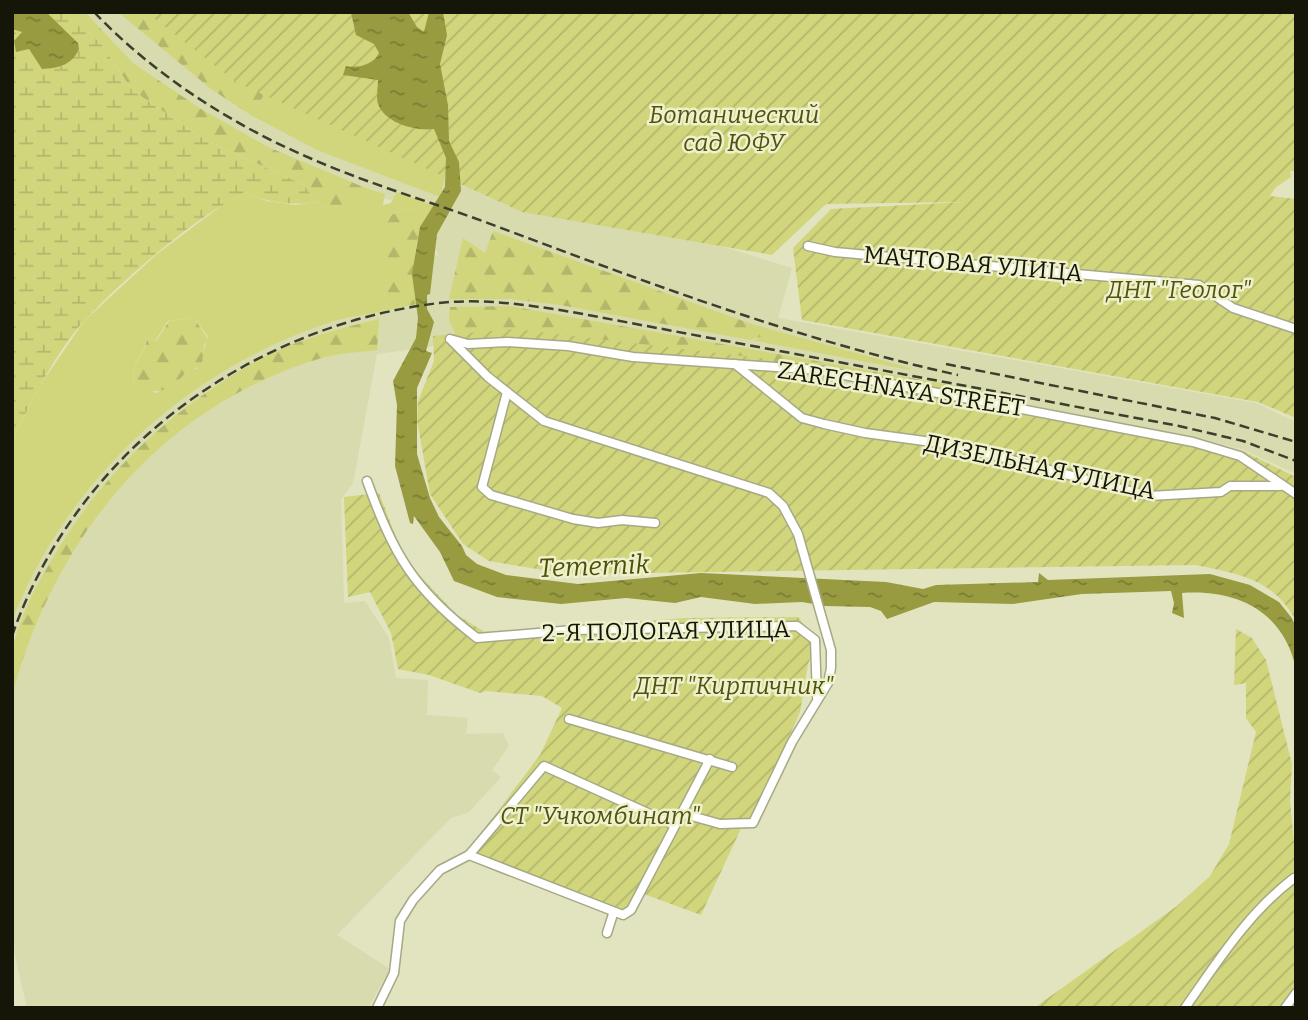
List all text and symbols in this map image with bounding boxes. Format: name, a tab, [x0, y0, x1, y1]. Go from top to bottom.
park label: Ботанический сад ЮФУ	[649, 101, 819, 157]
street label: МАЧТОВАЯ УЛИЦА	[862, 240, 1084, 288]
park label: ДНТ "Геолог"	[1105, 276, 1252, 304]
street label: ZARECHNAYA STREET	[776, 356, 1026, 422]
street label: ДИЗЕЛЬНАЯ УЛИЦА	[922, 429, 1158, 505]
water label: Temernik	[538, 549, 651, 584]
street label: 2-Я ПОЛОГАЯ УЛИЦА	[542, 615, 790, 647]
park label: ДНТ "Кирпичник"	[632, 672, 835, 700]
park label: СТ "Учкомбинат"	[500, 802, 701, 830]

